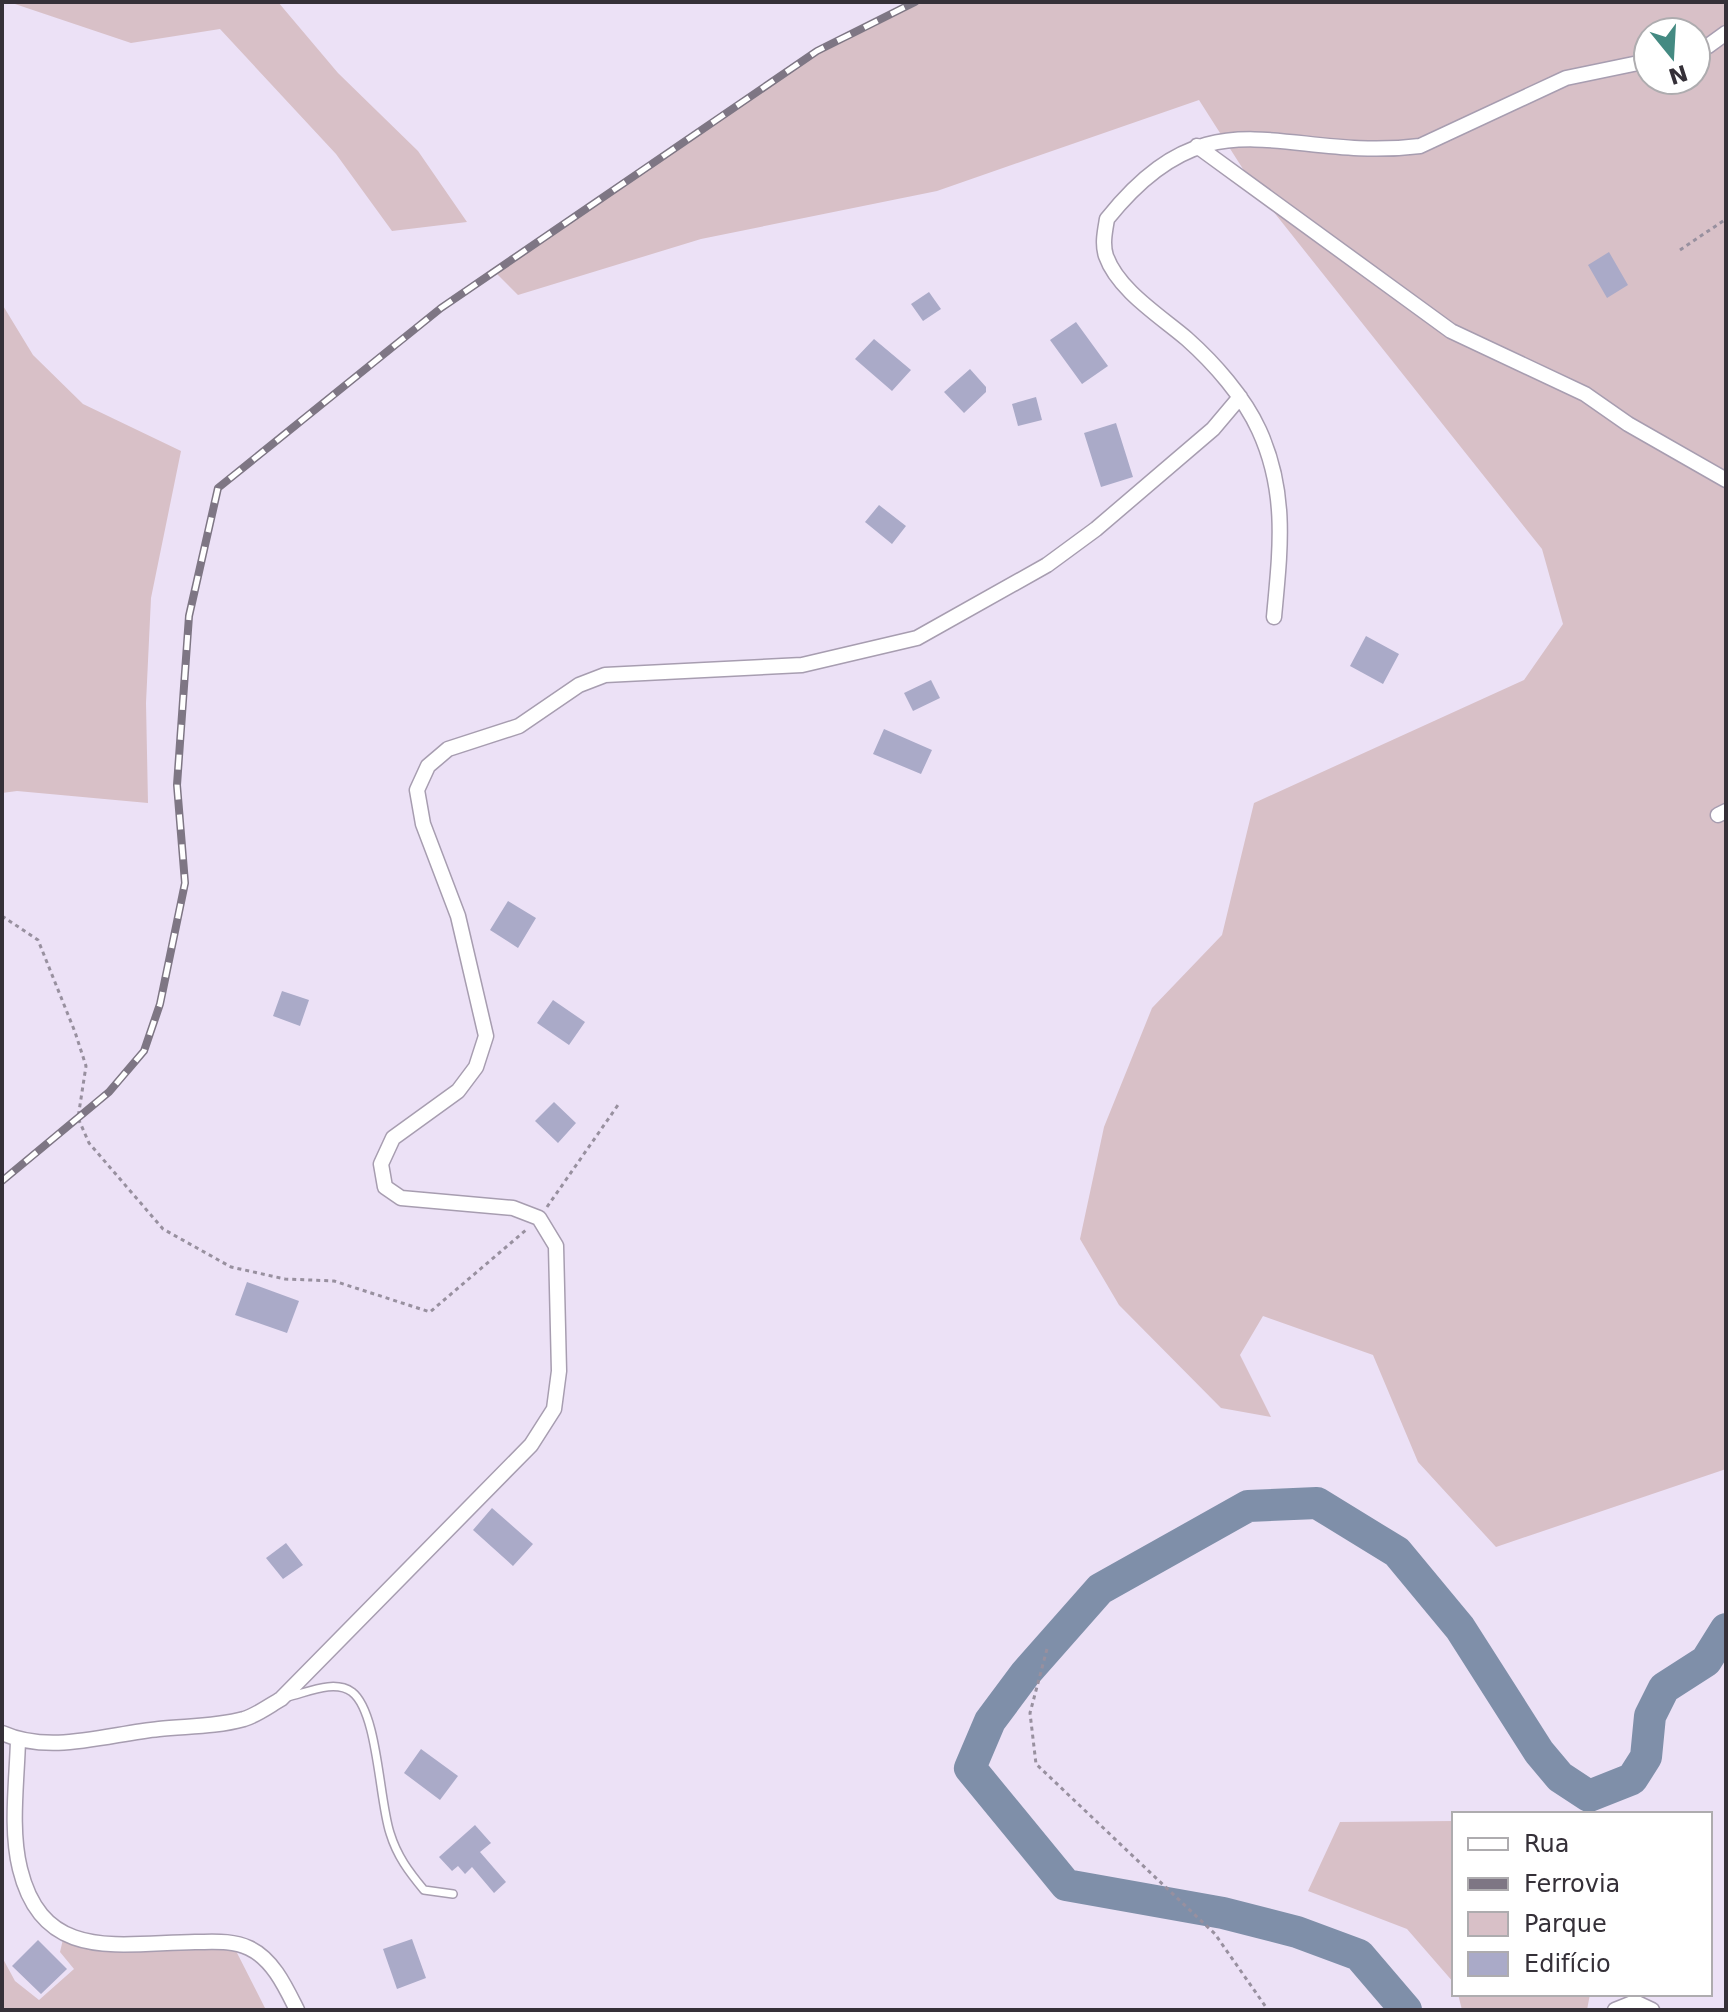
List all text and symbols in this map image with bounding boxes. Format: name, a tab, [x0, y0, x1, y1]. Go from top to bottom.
north arrow	[1632, 16, 1712, 96]
text: N	[1665, 60, 1691, 89]
legend	[1452, 1812, 1712, 1996]
text: Rua	[1524, 1830, 1570, 1858]
text: Ferrovia	[1524, 1870, 1620, 1898]
text: Parque	[1524, 1910, 1607, 1938]
text: Edifício	[1524, 1950, 1611, 1978]

